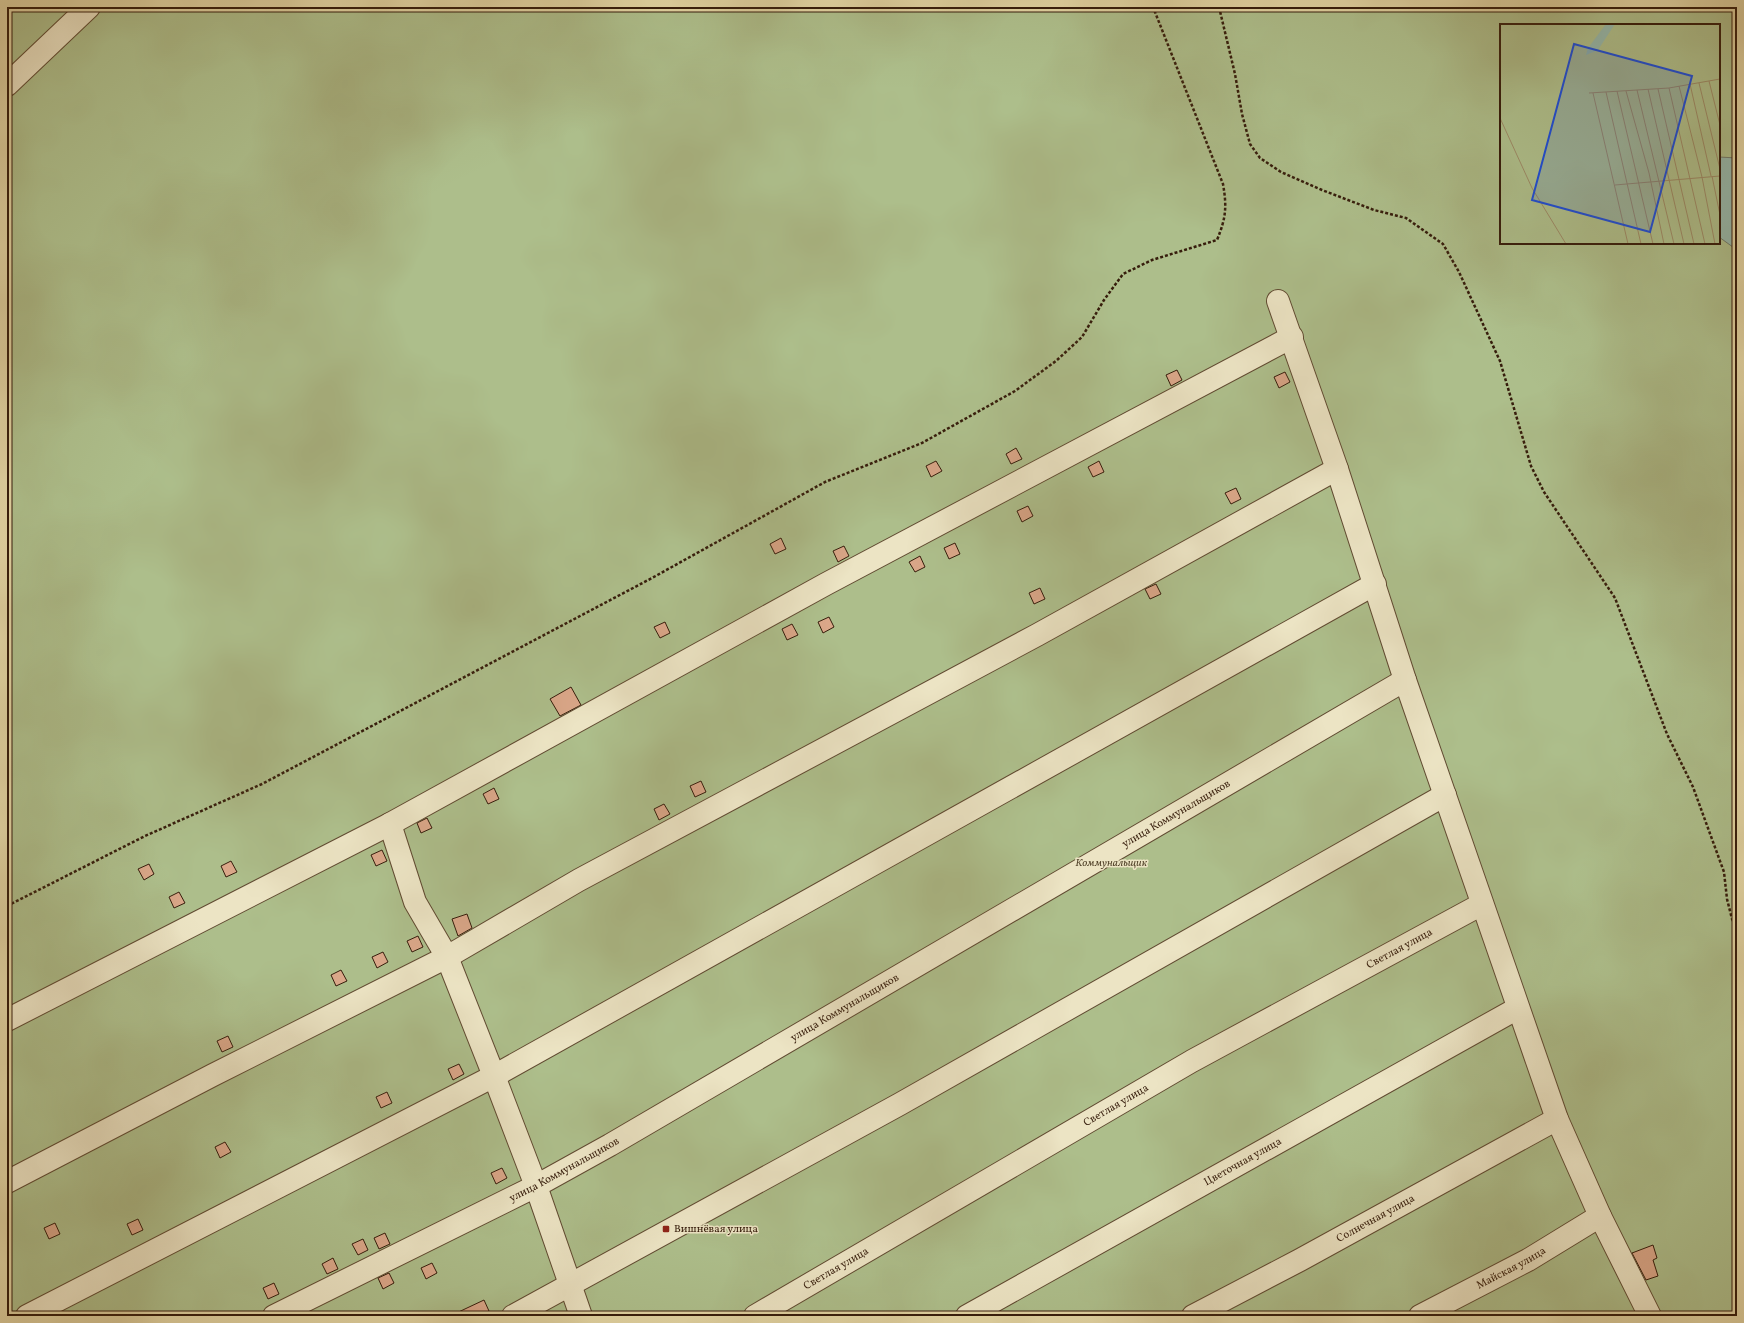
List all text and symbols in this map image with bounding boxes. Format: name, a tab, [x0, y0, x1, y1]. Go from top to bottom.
inset map	[1500, 24, 1720, 244]
street label: улица Коммунальщиков	[1119, 776, 1234, 851]
park label: Коммунальщик	[1075, 856, 1148, 871]
street label: Светлая улица	[1364, 924, 1436, 973]
street label: улица Коммунальщиков	[788, 970, 902, 1045]
street label: Светлая улица	[1081, 1080, 1152, 1130]
street label: улица Коммунальщиков	[507, 1133, 622, 1206]
street label: Цветочная улица	[1201, 1134, 1285, 1190]
street label: Солнечная улица	[1334, 1191, 1418, 1246]
place label: Вишнёвая улица	[674, 1222, 758, 1237]
marker: Вишнёвая улица	[661, 1224, 671, 1234]
street label: Светлая улица	[801, 1243, 872, 1294]
street label: Майская улица	[1474, 1243, 1549, 1293]

